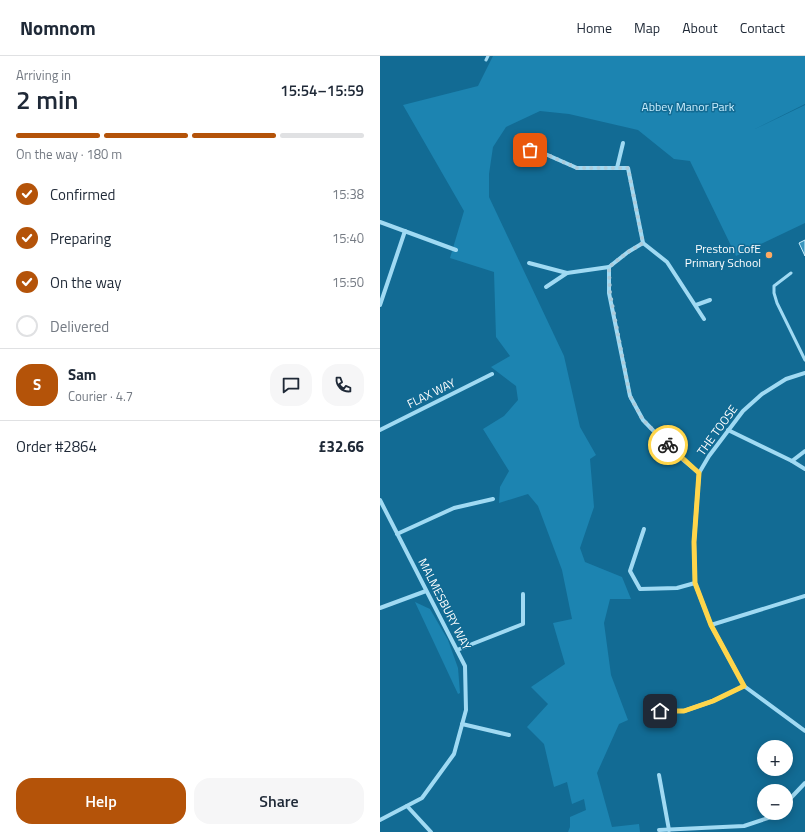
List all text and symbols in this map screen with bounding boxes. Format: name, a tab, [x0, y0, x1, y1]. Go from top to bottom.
text: Nomnom	[20, 13, 96, 42]
text: Home	[577, 17, 612, 38]
text: Map	[634, 17, 660, 38]
text: About	[682, 17, 718, 38]
text: Contact	[740, 17, 785, 38]
text: Arriving in	[16, 65, 71, 85]
text: 15:54–15:59	[280, 79, 364, 102]
text: 2 min	[16, 80, 79, 119]
park label: Abbey Manor Park	[642, 97, 735, 116]
pin	[513, 133, 547, 167]
icon: bag	[519, 139, 541, 161]
text: On the way · 180 m	[16, 144, 122, 164]
icon: check	[16, 183, 38, 205]
text: Confirmed	[50, 183, 115, 206]
text: 15:38	[332, 184, 364, 204]
icon: check	[16, 227, 38, 249]
text: Preparing	[50, 227, 111, 250]
text: 15:40	[332, 228, 364, 248]
place label: Preston CofE Primary School	[685, 239, 761, 272]
marker: Preston CofE Primary School	[764, 250, 774, 260]
icon: check	[16, 271, 38, 293]
text: On the way	[50, 271, 122, 294]
text: 15:50	[332, 272, 364, 292]
text: Delivered	[50, 315, 109, 338]
text: Sam	[68, 363, 96, 386]
button: chat	[270, 364, 312, 406]
button: phone	[322, 364, 364, 406]
text: S	[33, 373, 41, 396]
street label: FLAX WAY	[403, 373, 459, 413]
text: Courier · 4.7	[68, 386, 133, 406]
street label: THE TOOSE	[692, 400, 742, 459]
courier	[648, 425, 688, 465]
icon: bike	[657, 434, 679, 456]
text: Order #2864	[16, 435, 97, 458]
text: £32.66	[318, 435, 364, 458]
street label: MALMESBURY WAY	[414, 555, 477, 654]
pin	[643, 694, 677, 728]
icon: home	[649, 700, 671, 722]
map controls	[757, 740, 793, 820]
button: +	[757, 740, 793, 776]
button: Help	[16, 778, 186, 824]
button: Share	[194, 778, 364, 824]
button: −	[757, 784, 793, 820]

